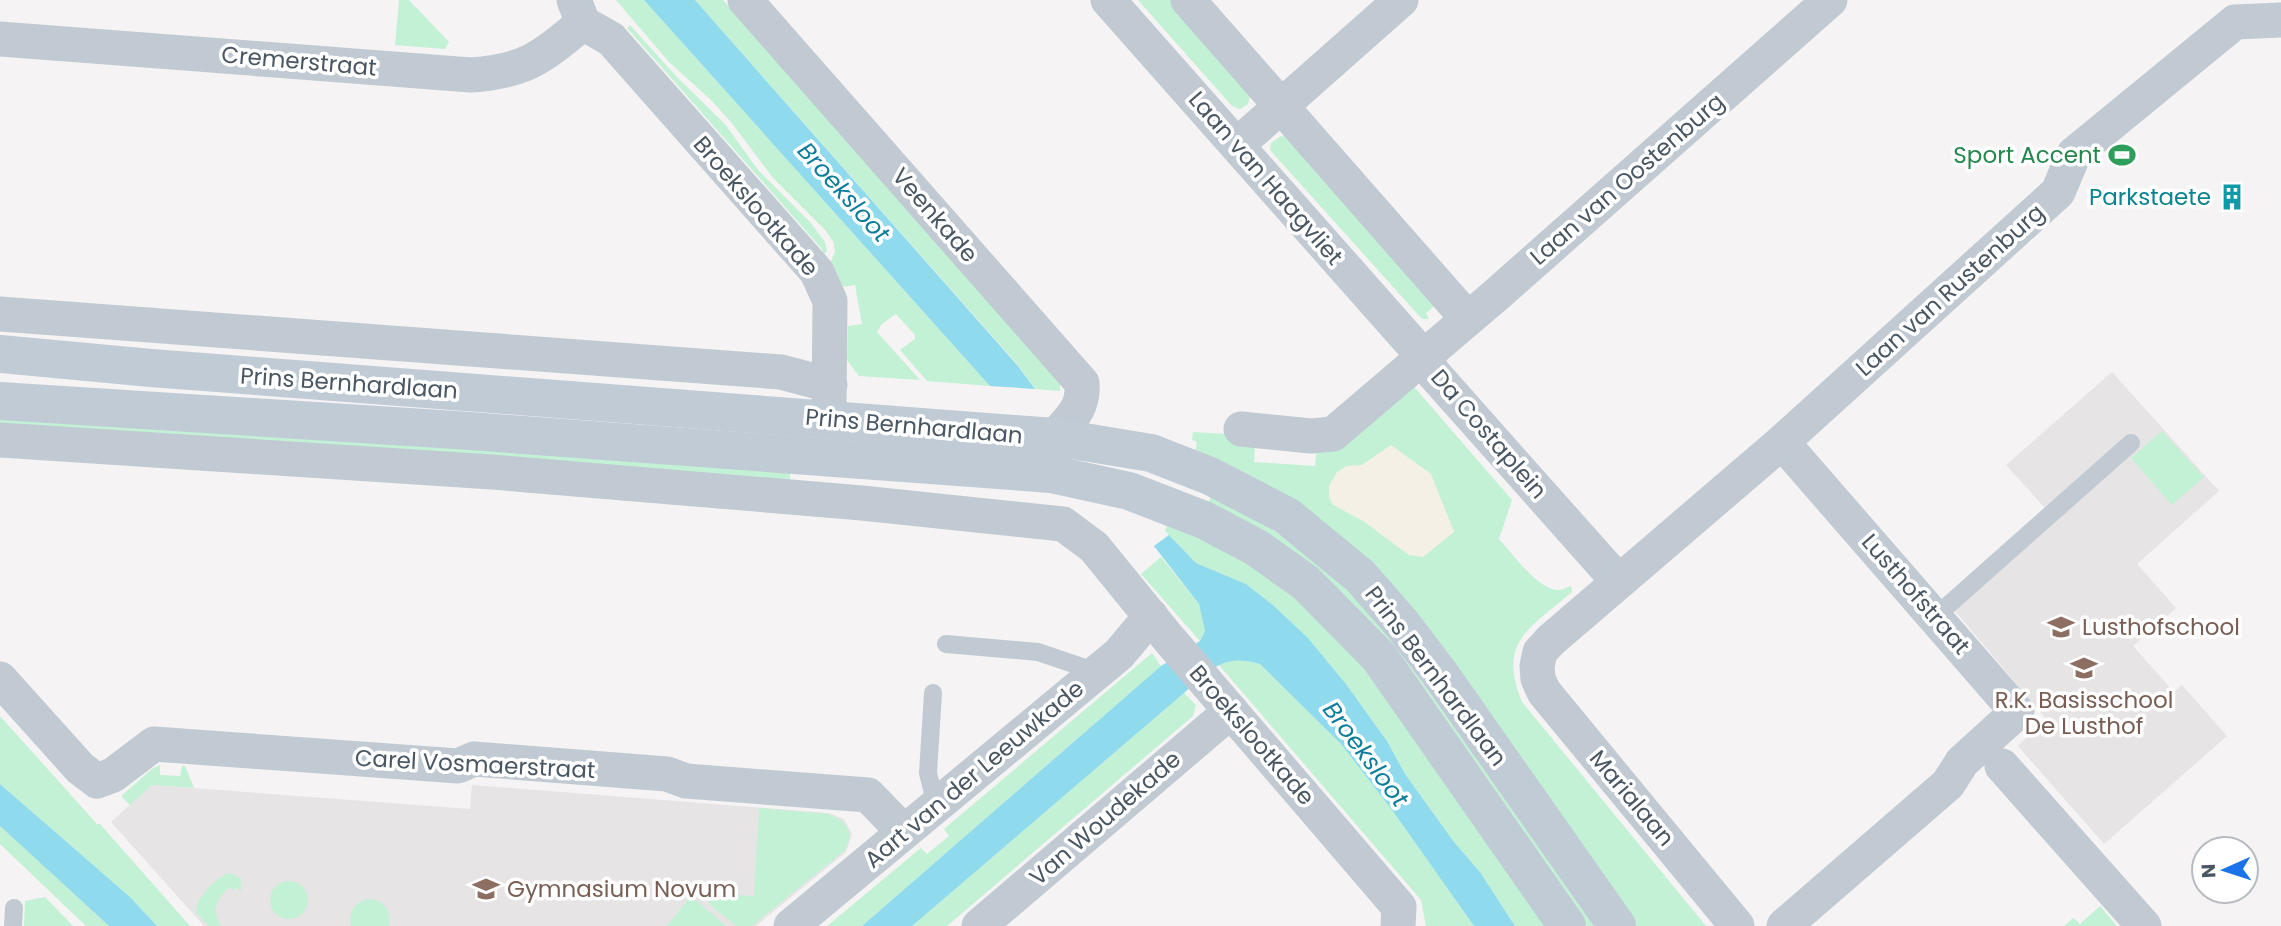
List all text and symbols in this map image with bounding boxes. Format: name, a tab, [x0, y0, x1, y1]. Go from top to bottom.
street label: Cremerstraat	[220, 38, 378, 84]
street label: Laan van Haagvliet	[1182, 84, 1350, 272]
street label: Laan van Oostenburg	[1523, 86, 1731, 272]
street label: Broekslootkade	[686, 129, 826, 283]
water label: Broeksloot	[790, 135, 899, 250]
place label: Sport Accent	[1953, 139, 2101, 171]
sports icon: Sport Accent	[2107, 140, 2137, 170]
street label: Veenkade	[885, 161, 985, 269]
place label: Parkstaete	[2089, 181, 2211, 213]
building icon: Parkstaete	[2217, 182, 2247, 212]
street label: Laan van Rustenburg	[1849, 197, 2051, 383]
street label: Prins Bernhardlaan	[239, 359, 459, 407]
street label: Da Costaplein	[1424, 362, 1554, 506]
street label: Prins Bernhardlaan	[804, 401, 1024, 451]
street label: Lusthofstraat	[1855, 527, 1977, 661]
street label: Prins Bernhardlaan	[1358, 579, 1514, 773]
place label: Lusthofschool	[2082, 611, 2240, 643]
school or university icon: Lusthofschool	[2046, 612, 2076, 642]
school or university icon: R.K. Basisschool De Lusthof	[2069, 653, 2099, 683]
street label: Broekslootkade	[1182, 658, 1322, 812]
street label: Aart van der Leeuwkade	[858, 673, 1090, 875]
place label: R.K. Basisschool De Lusthof	[1995, 684, 2173, 742]
water label: Broeksloot	[1315, 694, 1417, 815]
street label: Carel Vosmaerstraat	[354, 742, 596, 786]
street label: Van Woudekade	[1022, 743, 1188, 893]
street label: Marialaan	[1582, 743, 1682, 853]
north arrow	[2190, 835, 2260, 905]
text: N	[2195, 863, 2222, 879]
place label: Gymnasium Novum	[507, 873, 736, 905]
school or university icon: Gymnasium Novum	[471, 874, 501, 904]

